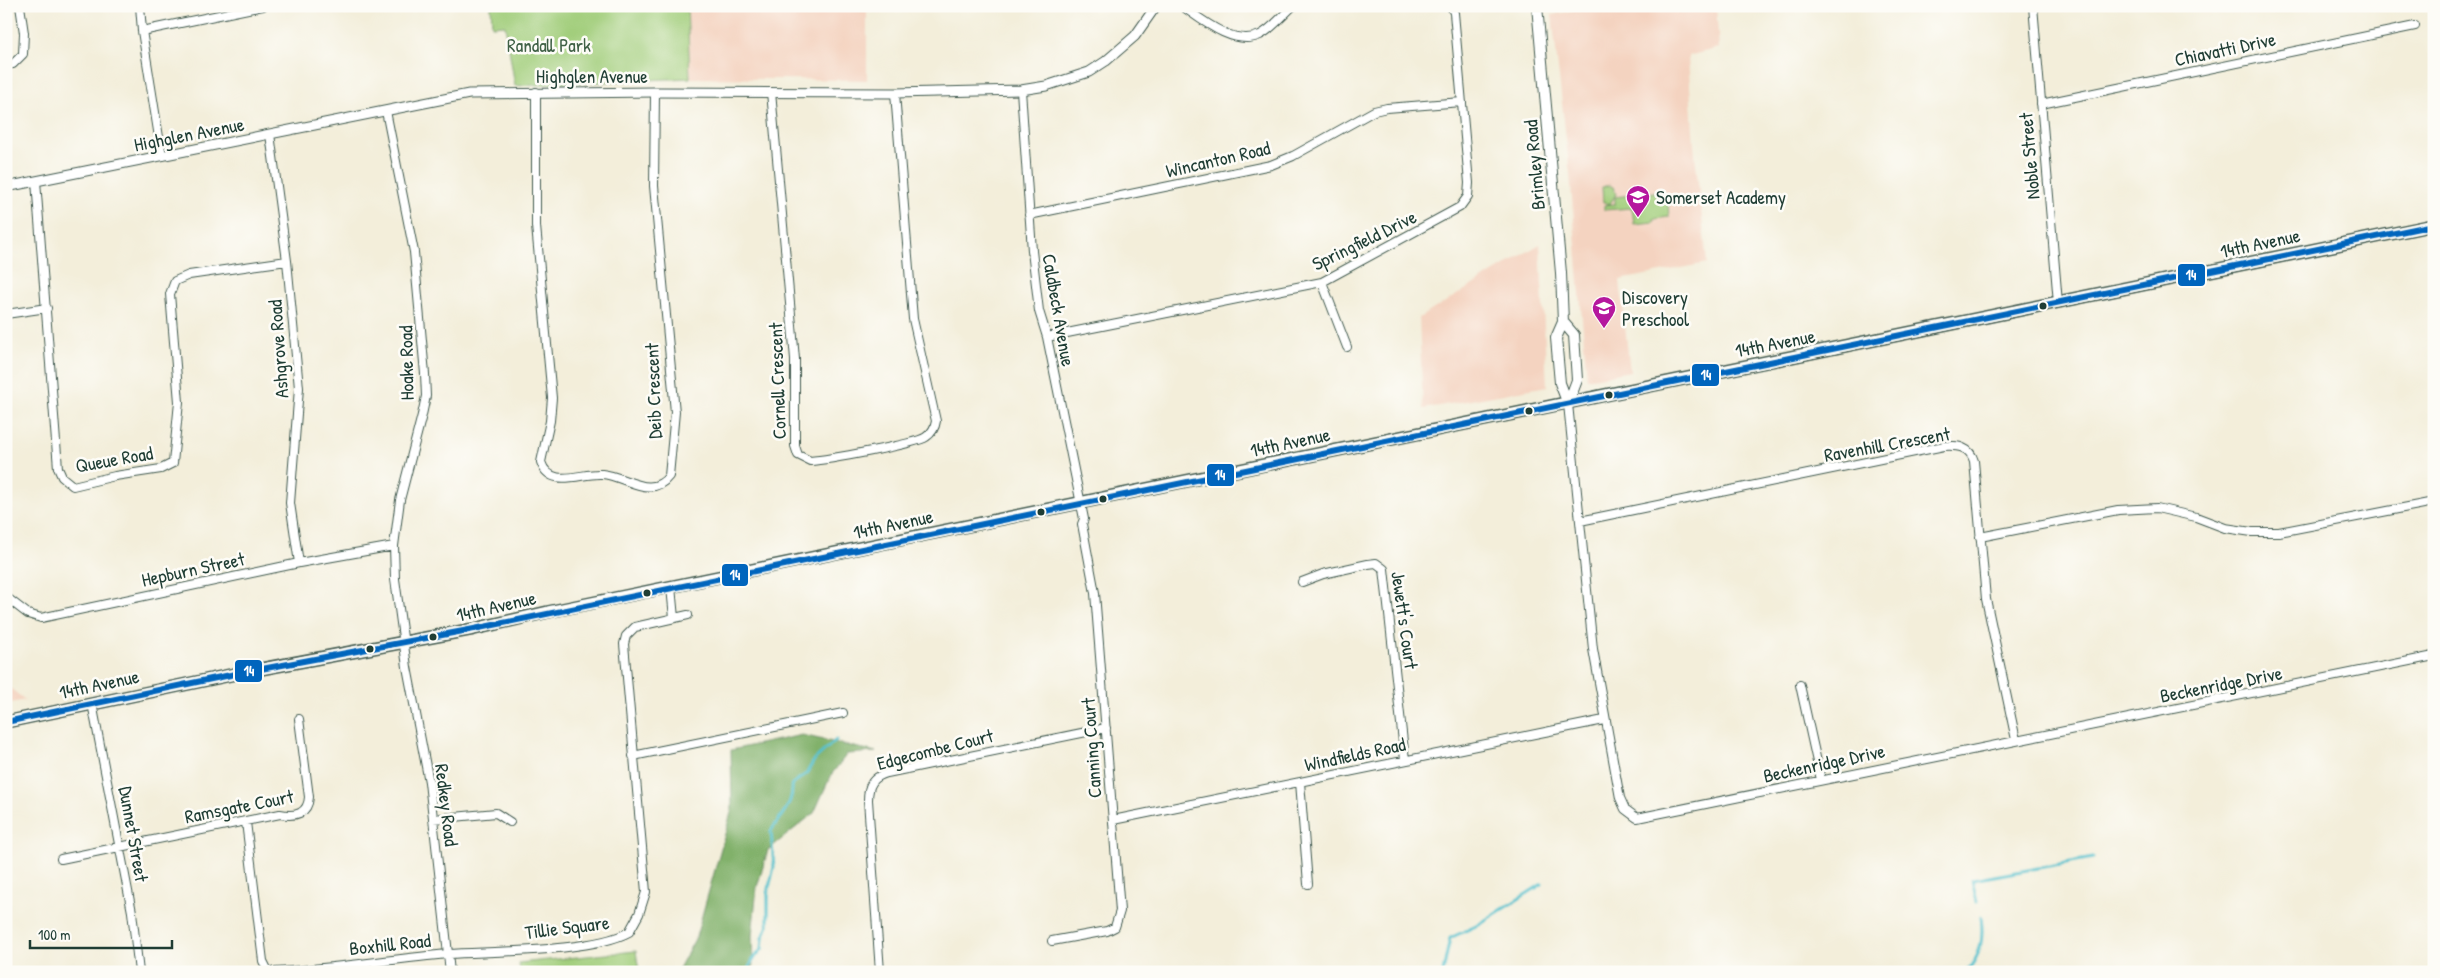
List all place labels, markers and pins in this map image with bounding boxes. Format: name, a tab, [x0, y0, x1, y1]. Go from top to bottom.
school or university icon: Somerset Academy	[1625, 184, 1651, 218]
place label: Somerset Academy	[1656, 184, 1786, 210]
place label: Discovery Preschool	[1622, 284, 1690, 332]
school or university icon: Discovery Preschool	[1591, 295, 1617, 329]
unlabelled marker	[2038, 301, 2048, 311]
unlabelled marker	[1604, 390, 1614, 400]
unlabelled marker	[1524, 406, 1534, 416]
unlabelled marker	[1098, 494, 1108, 504]
unlabelled marker	[1036, 507, 1046, 517]
unlabelled marker	[642, 588, 652, 598]
unlabelled marker	[428, 632, 438, 642]
unlabelled marker	[365, 644, 375, 654]

